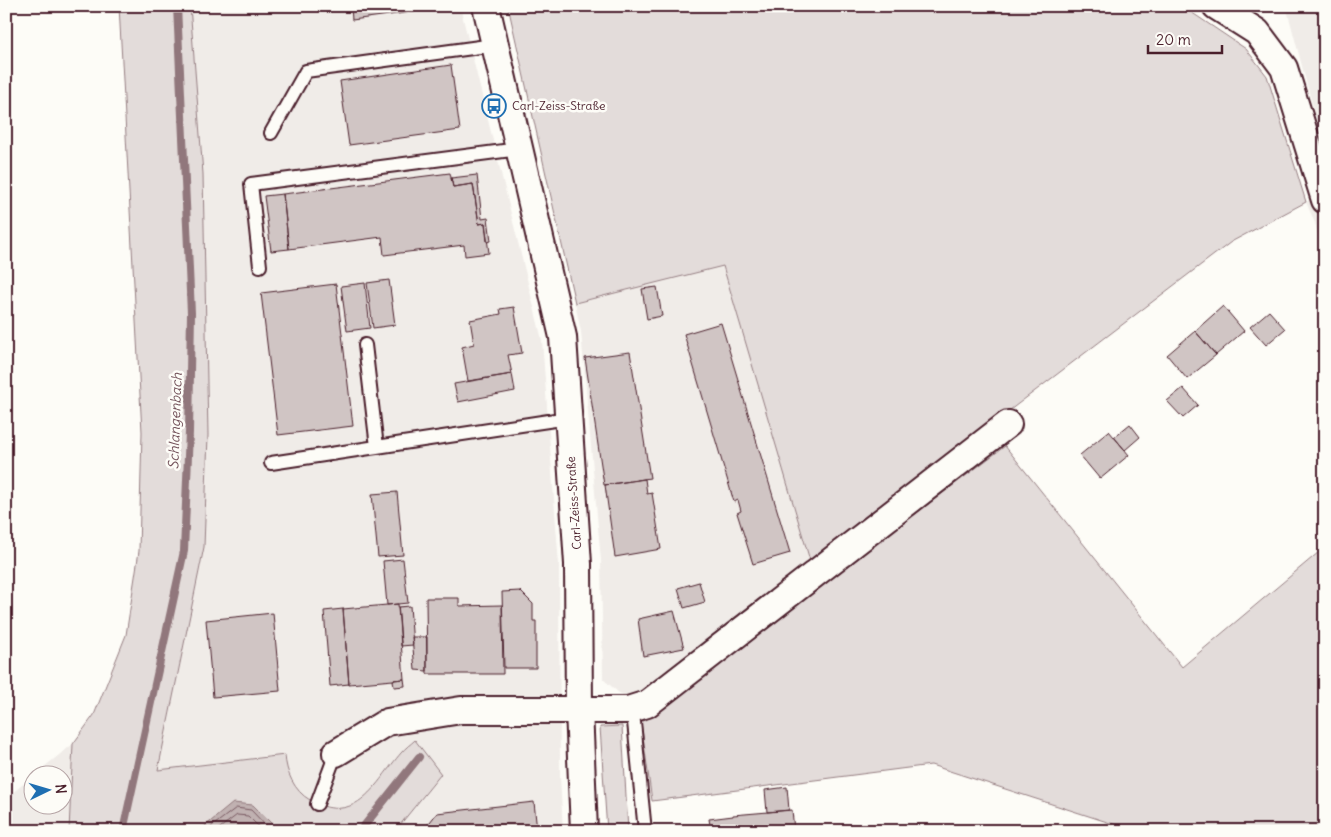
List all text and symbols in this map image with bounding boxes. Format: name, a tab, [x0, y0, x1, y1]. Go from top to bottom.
scale bar	[1148, 22, 1222, 54]
text: 20 m	[1156, 30, 1191, 49]
bus stop icon: Carl-Zeiss-Straße	[481, 93, 507, 119]
place label: Carl-Zeiss-Straße	[512, 98, 605, 113]
water label: Schlangenbach	[164, 372, 186, 470]
street label: Carl-Zeiss-Straße	[563, 456, 584, 550]
north arrow	[22, 764, 72, 814]
text: N	[52, 783, 70, 794]

